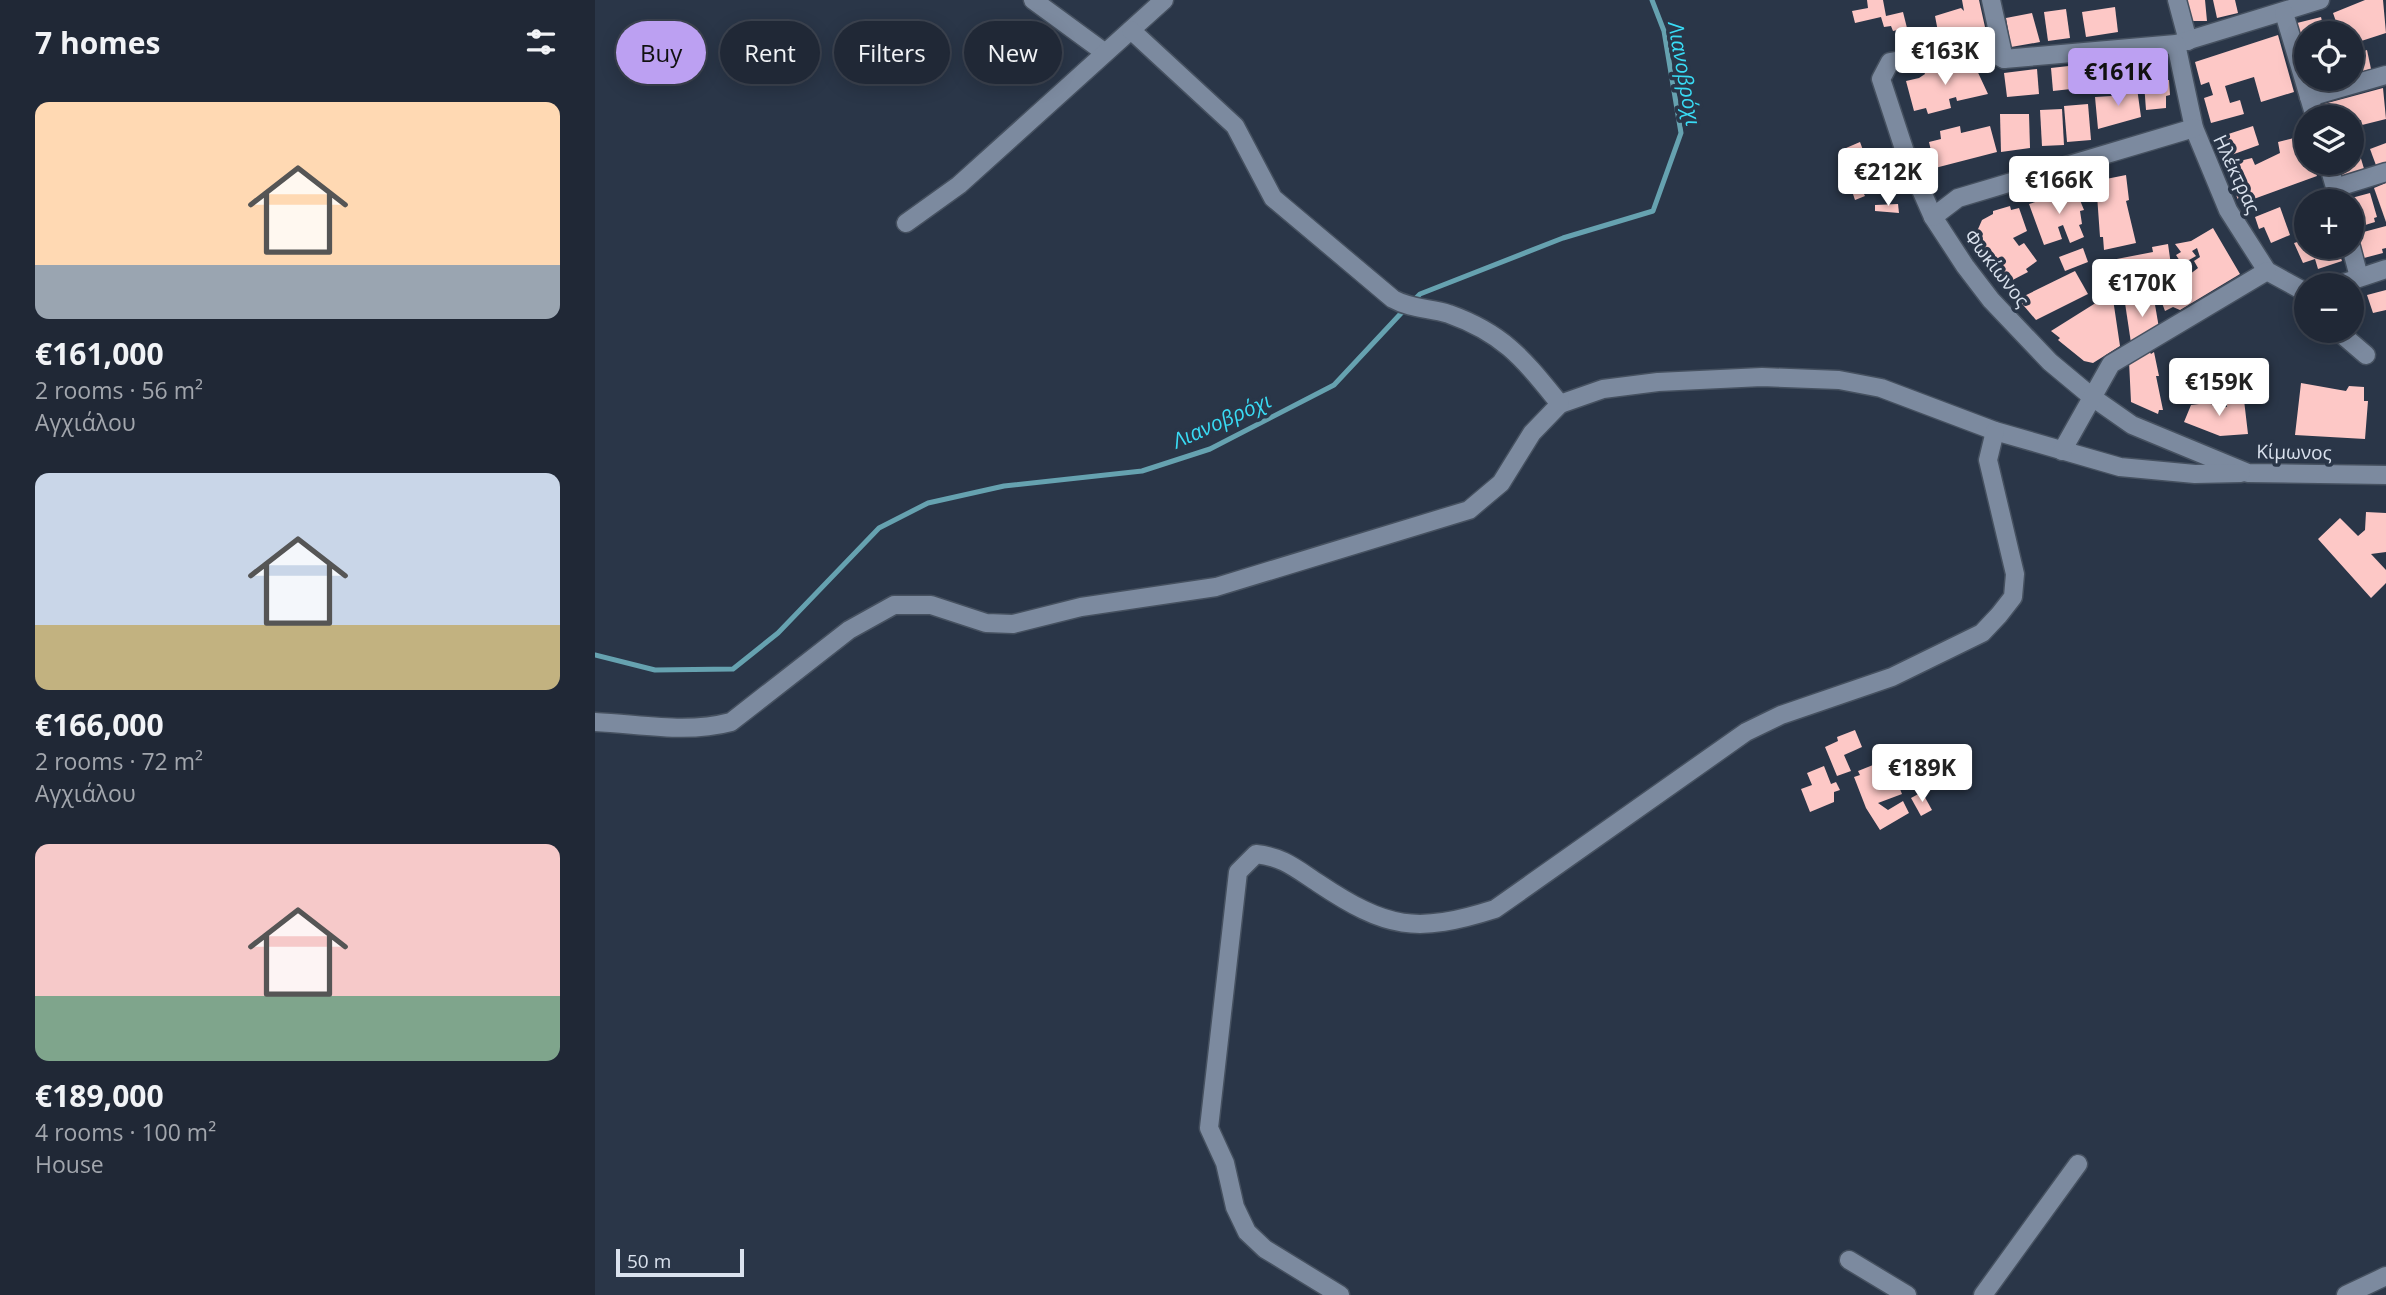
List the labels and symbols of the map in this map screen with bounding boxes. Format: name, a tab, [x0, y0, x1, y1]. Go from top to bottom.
water label: Λιανοβρόχι	[1662, 18, 1708, 128]
pin: €163K	[1896, 28, 1994, 87]
pin: €161K	[2069, 48, 2167, 108]
street label: Ηλέκτρας	[2207, 130, 2267, 218]
pin: €212K	[1839, 148, 1937, 208]
pin: €166K	[2010, 156, 2108, 216]
street label: Φωκίωνος	[1958, 224, 2036, 312]
pin: €170K	[2093, 260, 2191, 319]
pin: €159K	[2170, 358, 2268, 418]
water label: Λιανοβρόχι	[1166, 386, 1275, 455]
street label: Κίμωνος	[2256, 438, 2332, 466]
pin: €189K	[1873, 744, 1971, 804]
scale bar	[616, 1246, 744, 1278]

